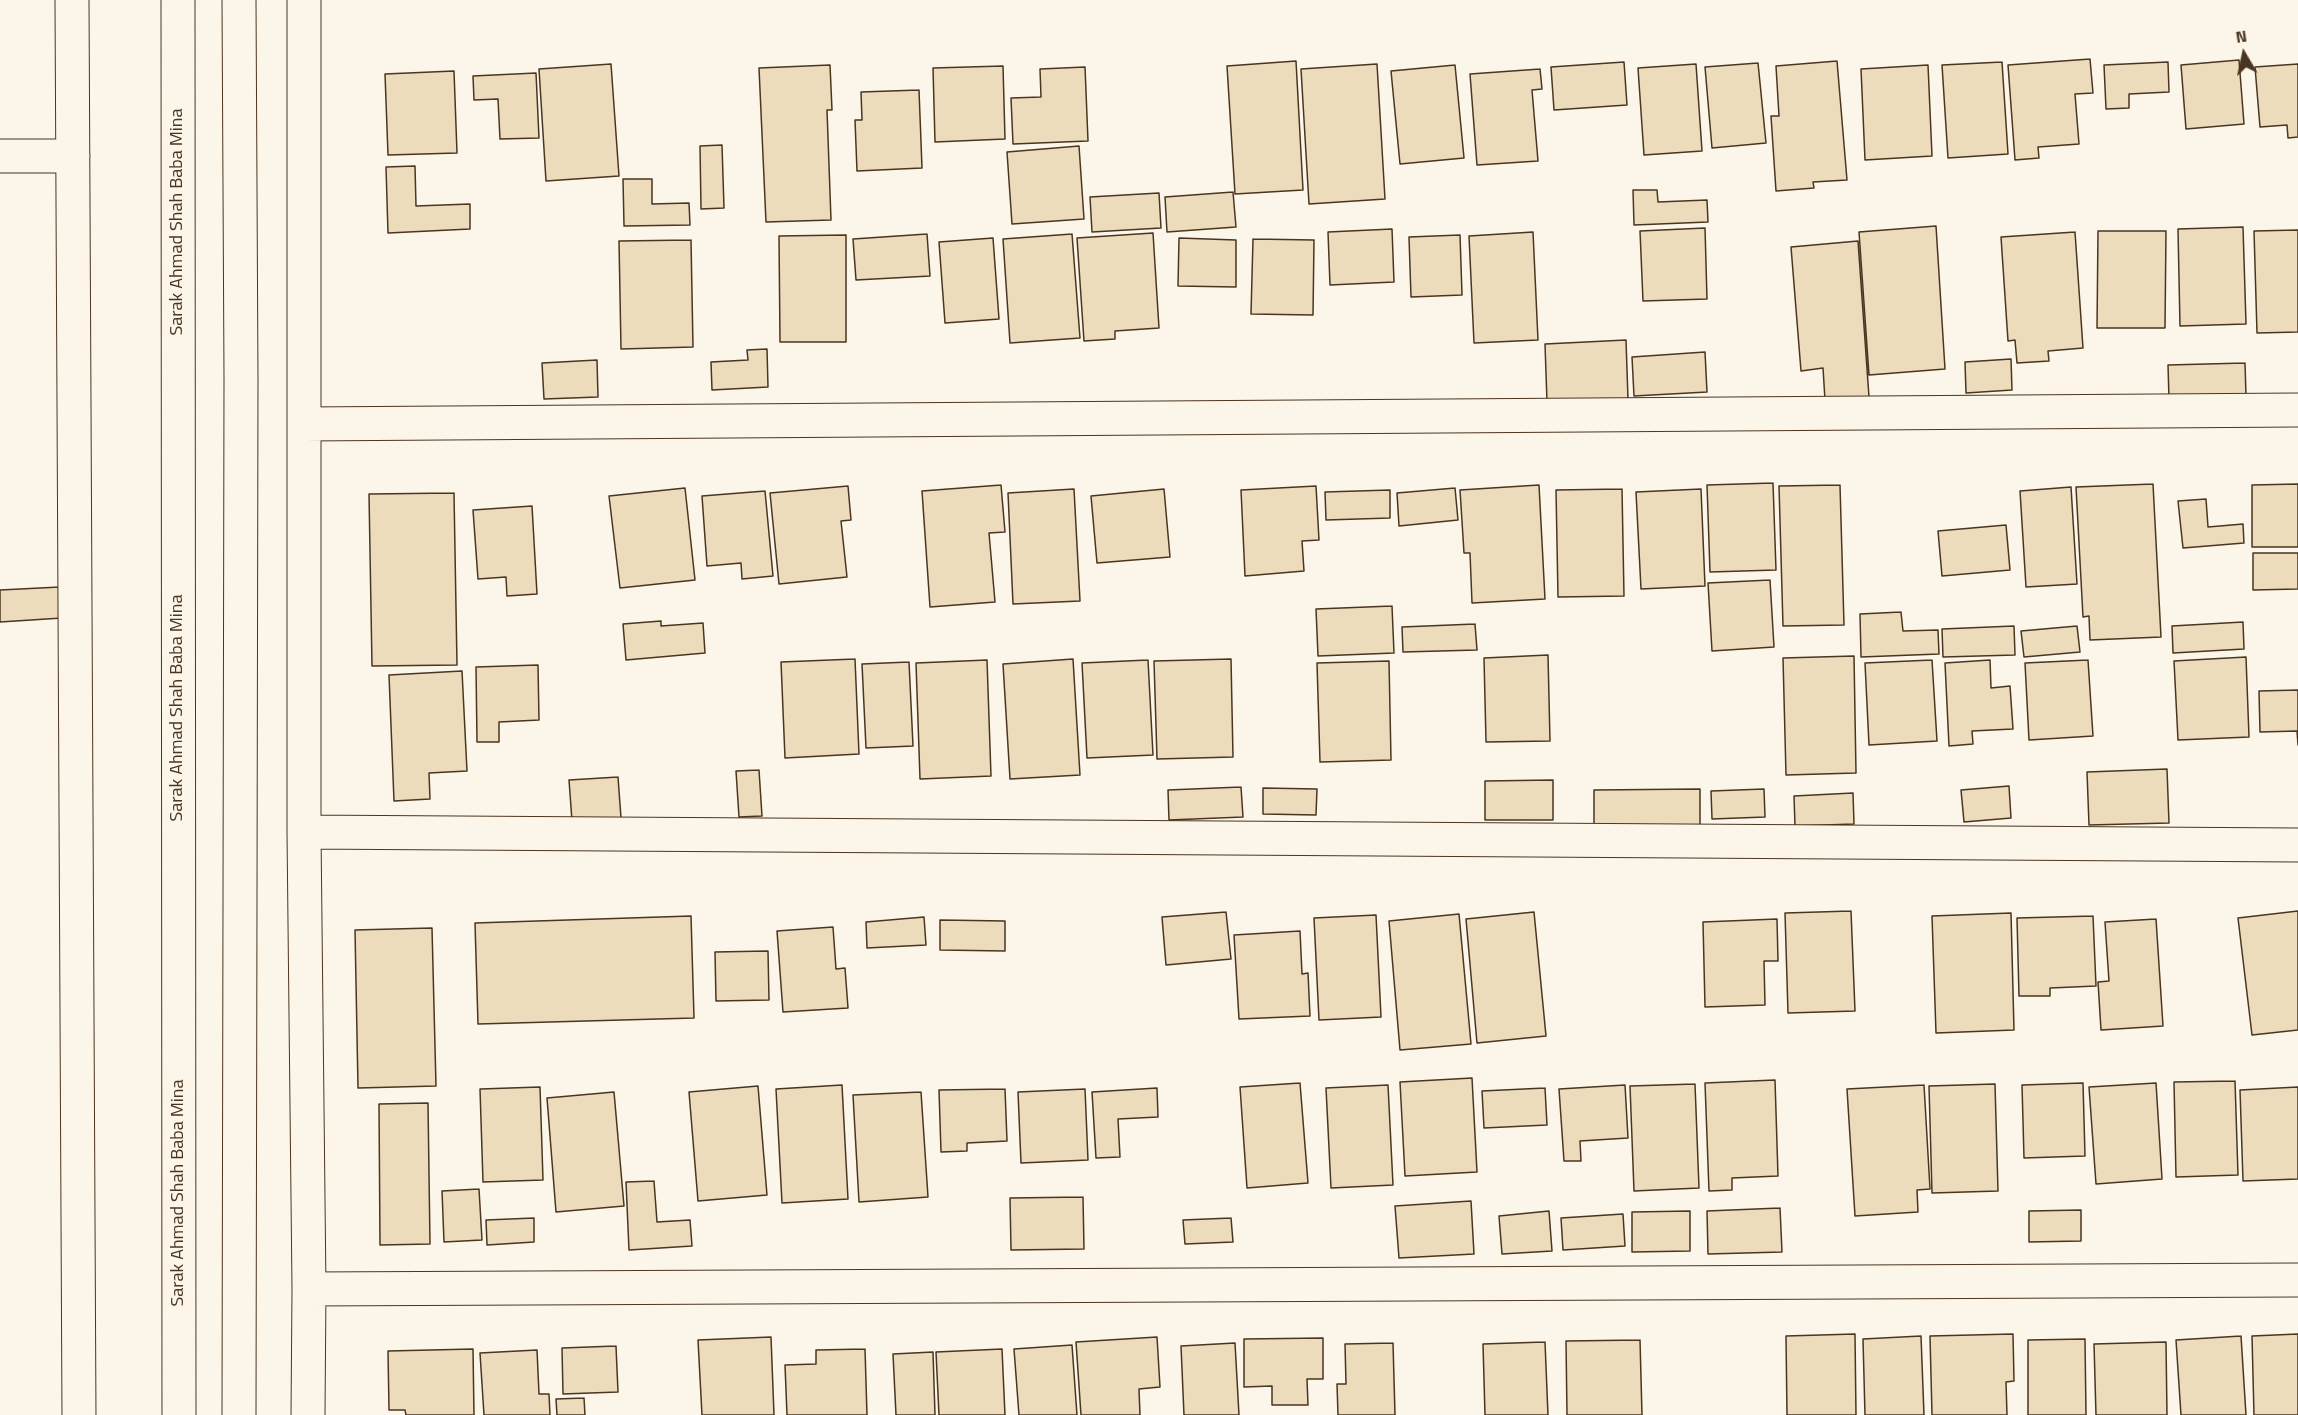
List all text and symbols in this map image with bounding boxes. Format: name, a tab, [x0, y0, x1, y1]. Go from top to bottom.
north arrow	[2214, 24, 2274, 84]
text: N	[2234, 24, 2249, 49]
street label: Sarak Ahmad Shah Baba Mina	[167, 109, 189, 335]
street label: Sarak Ahmad Shah Baba Mina	[167, 595, 189, 821]
street label: Sarak Ahmad Shah Baba Mina	[168, 1080, 190, 1306]

